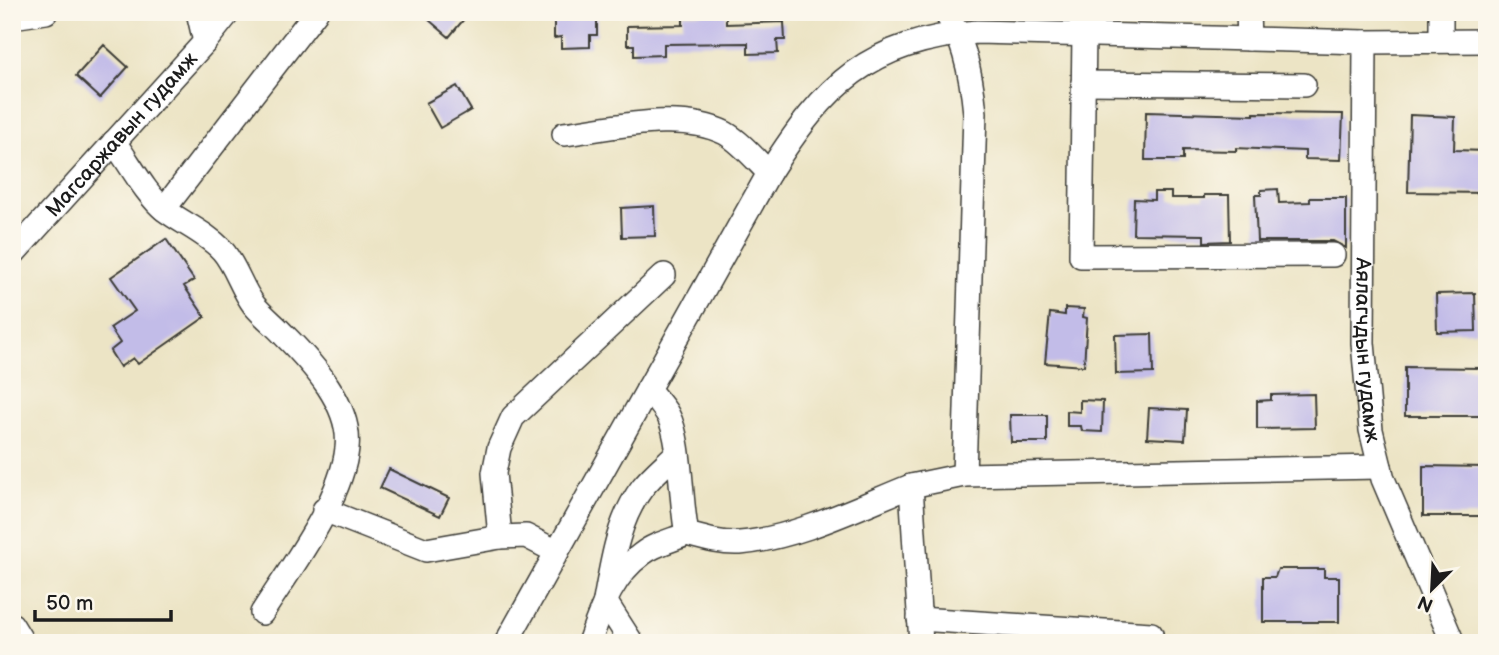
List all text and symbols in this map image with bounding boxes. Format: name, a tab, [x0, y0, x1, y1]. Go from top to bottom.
street label: Магсаржавын гудамж	[41, 47, 203, 222]
street label: Аялагчдын гудамж	[1350, 256, 1386, 445]
north arrow	[1398, 554, 1468, 624]
scale bar	[35, 578, 172, 622]
text: N	[1414, 590, 1437, 617]
text: 50 m	[46, 591, 93, 616]

